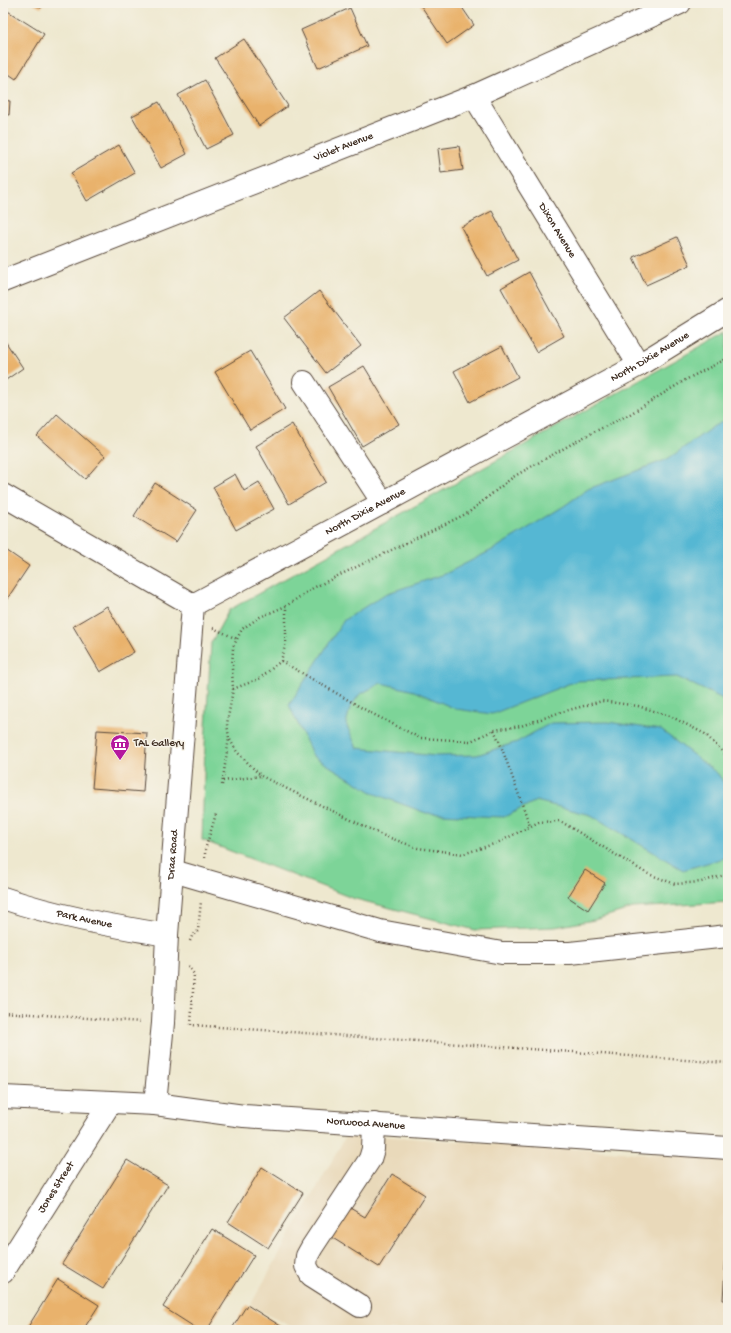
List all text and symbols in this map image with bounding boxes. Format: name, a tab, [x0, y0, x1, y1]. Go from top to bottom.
street label: Violet Avenue	[311, 130, 375, 165]
street label: Dixon Avenue	[535, 200, 578, 261]
street label: North Dixie Avenue	[609, 329, 692, 385]
street label: North Dixie Avenue	[324, 486, 408, 539]
museum icon: TAL Gallery	[109, 733, 131, 761]
place label: TAL Gallery	[133, 738, 185, 750]
street label: Draa Road	[165, 828, 181, 881]
street label: Park Avenue	[54, 907, 113, 931]
street label: Norwood Avenue	[326, 1115, 406, 1133]
street label: Jones Street	[36, 1158, 78, 1215]

